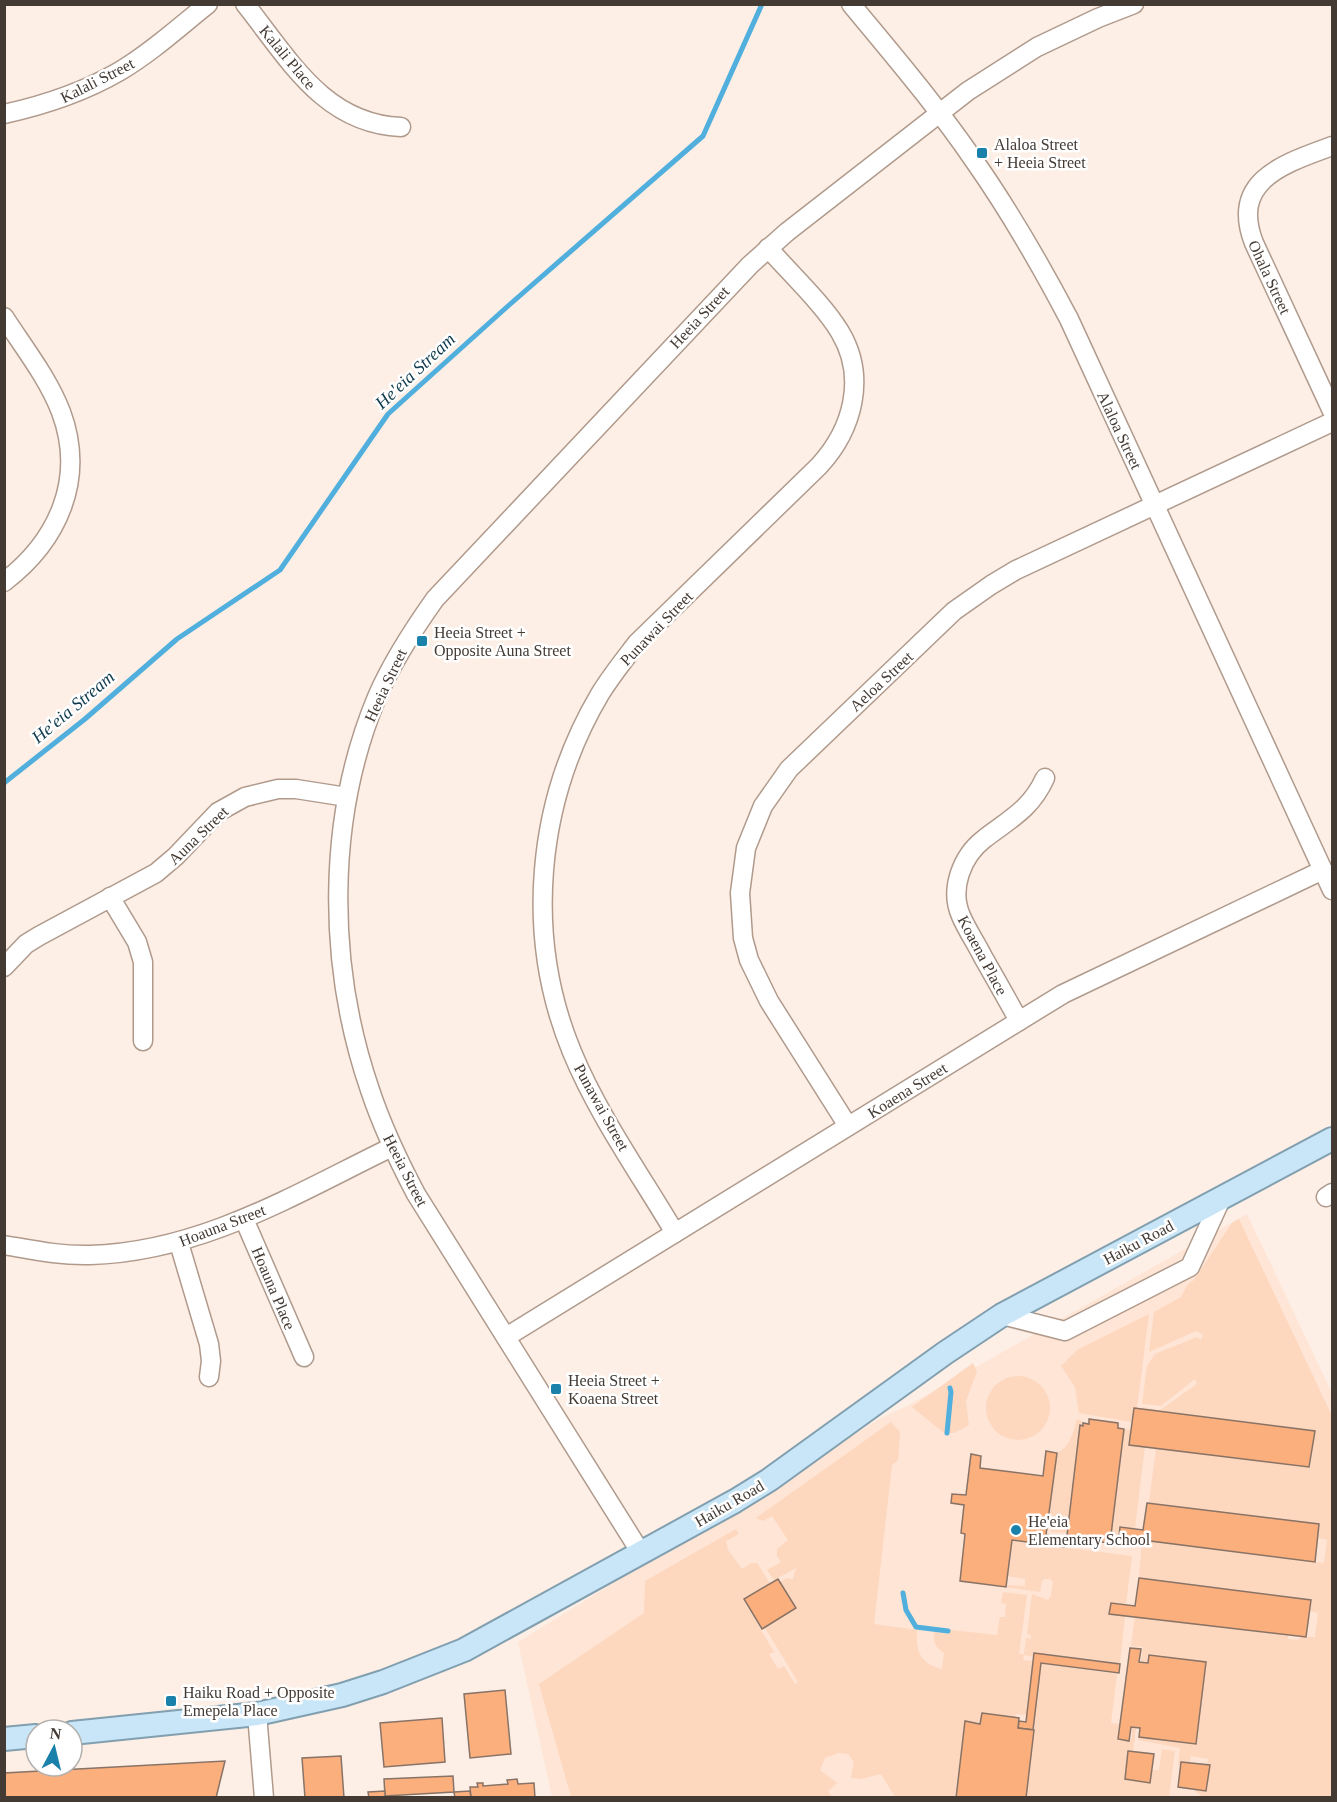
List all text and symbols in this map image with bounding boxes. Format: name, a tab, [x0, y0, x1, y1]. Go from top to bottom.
street label: Kalali Place	[256, 22, 319, 93]
street label: Kalali Street	[58, 54, 137, 106]
place label: Alaloa Street + Heeia Street	[994, 136, 1086, 171]
marker: Alaloa Street + Heeia Street	[975, 146, 989, 160]
street label: Ohala Street	[1245, 238, 1294, 317]
street label: Heeia Street	[666, 282, 733, 352]
water label: He'eia Stream	[370, 329, 459, 414]
street label: Alaloa Street	[1094, 389, 1145, 472]
street label: Punawai Street	[617, 587, 696, 669]
place label: Heeia Street + Opposite Auna Street	[434, 624, 571, 660]
marker: Heeia Street + Opposite Auna Street	[415, 634, 429, 648]
street label: Heeia Street	[361, 645, 410, 724]
street label: Aeloa Street	[846, 648, 917, 715]
water label: He'eia Stream	[27, 667, 118, 748]
street label: Auna Street	[165, 802, 232, 868]
street label: Koaena Place	[955, 913, 1011, 998]
street label: Koaena Street	[865, 1059, 950, 1122]
street label: Punawai Street	[571, 1061, 633, 1154]
street label: Heeia Street	[380, 1131, 431, 1210]
street label: Hoauna Street	[177, 1201, 268, 1250]
street label: Haiku Road	[1100, 1217, 1176, 1268]
street label: Hoauna Place	[248, 1244, 299, 1332]
place label: Heeia Street + Koaena Street	[568, 1372, 660, 1407]
marker: Heeia Street + Koaena Street	[549, 1382, 563, 1396]
street label: Haiku Road	[692, 1477, 767, 1530]
place label: He'eia Elementary School	[1028, 1513, 1151, 1549]
marker: He'eia Elementary School	[1009, 1523, 1023, 1537]
place label: Haiku Road + Opposite Emepela Place	[183, 1684, 335, 1720]
marker: Haiku Road + Opposite Emepela Place	[164, 1694, 178, 1708]
north arrow	[24, 1718, 84, 1778]
text: N	[49, 1724, 63, 1743]

